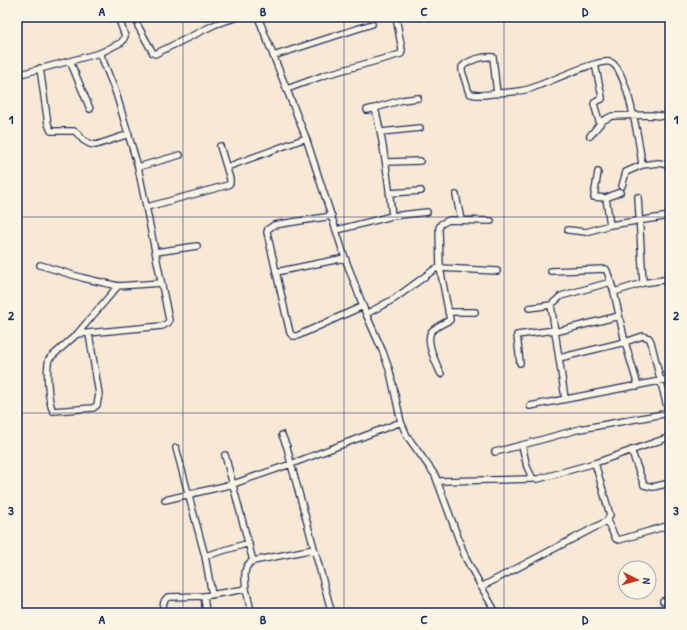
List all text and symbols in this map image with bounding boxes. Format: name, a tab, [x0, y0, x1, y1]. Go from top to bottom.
text: A	[99, 2, 106, 20]
text: B	[260, 2, 267, 20]
text: C	[420, 2, 428, 20]
text: D	[582, 2, 589, 20]
text: 1	[9, 110, 14, 128]
text: 1	[674, 110, 679, 128]
text: 2	[8, 306, 15, 324]
text: 2	[673, 306, 680, 324]
text: 3	[8, 501, 14, 519]
text: 3	[673, 501, 679, 519]
north arrow	[617, 560, 657, 600]
text: N	[640, 577, 654, 585]
text: A	[99, 610, 106, 628]
text: B	[260, 610, 267, 628]
text: C	[420, 610, 428, 628]
text: D	[582, 610, 589, 628]

